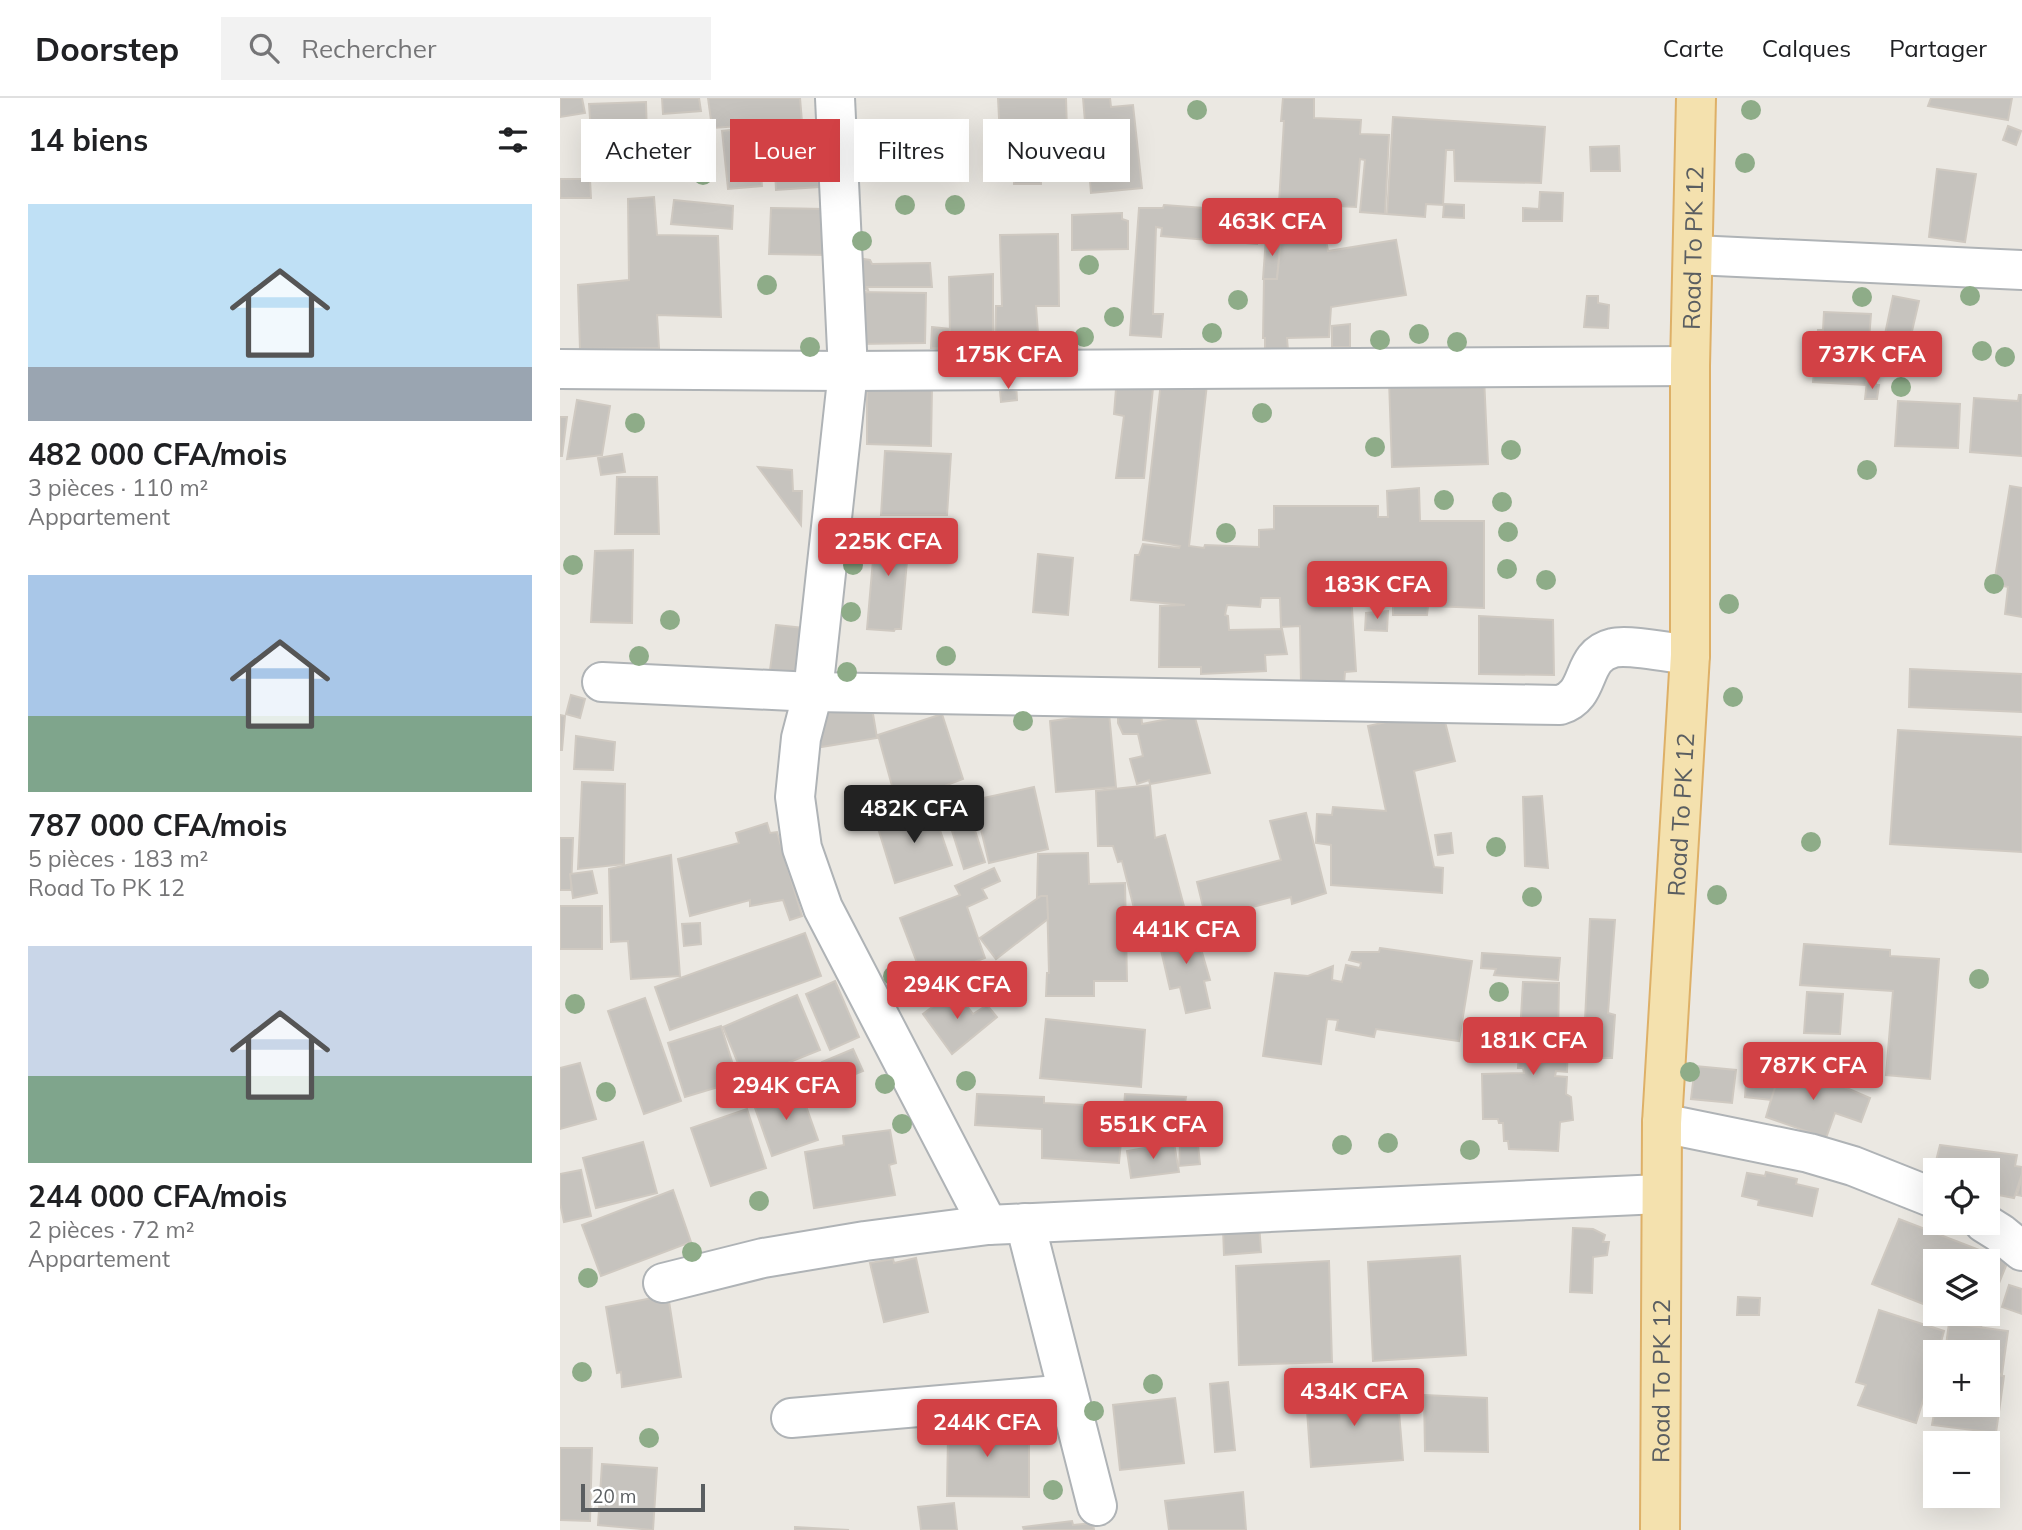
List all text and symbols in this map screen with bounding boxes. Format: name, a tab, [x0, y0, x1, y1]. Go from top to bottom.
search box	[221, 17, 711, 80]
text: Doorstep	[35, 28, 179, 69]
icon: search	[245, 29, 283, 67]
text: Rechercher	[301, 32, 436, 65]
text: Carte	[1663, 33, 1724, 63]
text: Calques	[1762, 33, 1851, 63]
text: Partager	[1889, 33, 1987, 63]
chip: Acheter	[581, 119, 716, 182]
chip: Louer	[730, 119, 840, 182]
chip: Filtres	[854, 119, 969, 182]
chip: Nouveau	[983, 119, 1130, 182]
text: 14 biens	[28, 121, 148, 159]
icon: filters	[494, 121, 532, 159]
street label: Road To PK 12	[1676, 166, 1709, 330]
pin: 463K CFA	[1200, 198, 1344, 258]
text: 463K CFA	[1218, 206, 1326, 235]
icon: home	[217, 250, 343, 376]
pin: 175K CFA	[936, 331, 1080, 391]
pin: 737K CFA	[1800, 331, 1944, 391]
text: 175K CFA	[954, 339, 1062, 368]
text: 737K CFA	[1818, 339, 1926, 368]
text: 482 000 CFA/mois	[28, 435, 287, 473]
text: 3 pièces · 110 m²	[28, 473, 208, 502]
text: Appartement	[28, 502, 170, 531]
pin: 225K CFA	[816, 518, 960, 578]
text: 225K CFA	[834, 526, 942, 555]
pin: 183K CFA	[1305, 561, 1449, 621]
text: 183K CFA	[1323, 569, 1431, 598]
icon: home	[217, 621, 343, 747]
street label: Road To PK 12	[1661, 732, 1700, 897]
pin: 482K CFA	[842, 786, 986, 845]
text: 482K CFA	[860, 793, 968, 822]
text: 787 000 CFA/mois	[28, 806, 287, 844]
text: 5 pièces · 183 m²	[28, 844, 208, 873]
text: Road To PK 12	[28, 873, 185, 902]
pin: 441K CFA	[1114, 906, 1258, 966]
text: 441K CFA	[1132, 914, 1240, 943]
pin: 294K CFA	[885, 962, 1029, 1021]
text: 294K CFA	[903, 969, 1011, 998]
icon: home	[217, 992, 343, 1118]
pin: 181K CFA	[1461, 1018, 1605, 1077]
text: 181K CFA	[1479, 1025, 1587, 1054]
pin: 787K CFA	[1741, 1042, 1885, 1102]
text: 787K CFA	[1759, 1050, 1867, 1079]
pin: 294K CFA	[714, 1062, 858, 1122]
text: 294K CFA	[732, 1070, 840, 1099]
pin: 551K CFA	[1081, 1102, 1225, 1161]
text: 551K CFA	[1099, 1109, 1207, 1138]
map controls	[1923, 1158, 2000, 1508]
button: locate	[1923, 1158, 2000, 1235]
text: 244 000 CFA/mois	[28, 1177, 287, 1215]
text: 2 pièces · 72 m²	[28, 1215, 195, 1244]
text: Appartement	[28, 1244, 170, 1273]
button: layers	[1923, 1249, 2000, 1326]
street label: Road To PK 12	[1645, 1299, 1676, 1463]
button: +	[1923, 1340, 2000, 1417]
pin: 434K CFA	[1282, 1368, 1426, 1428]
text: 434K CFA	[1300, 1376, 1408, 1405]
pin: 244K CFA	[915, 1400, 1059, 1459]
text: 244K CFA	[933, 1407, 1041, 1436]
button: −	[1923, 1431, 2000, 1508]
scale bar	[581, 1481, 705, 1513]
text: 20 m	[592, 1484, 636, 1508]

